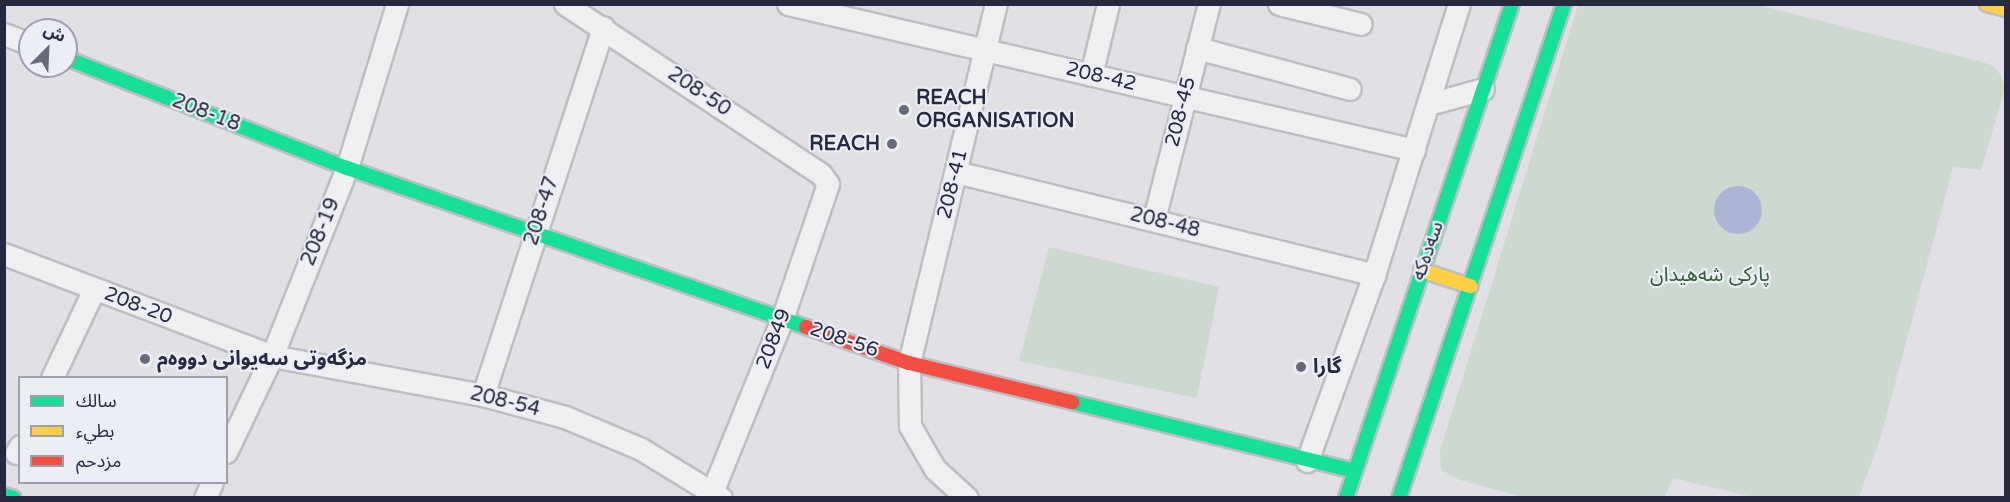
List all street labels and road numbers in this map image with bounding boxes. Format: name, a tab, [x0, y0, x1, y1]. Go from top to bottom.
street label: 208-42	[1064, 57, 1138, 97]
street label: 208-50	[663, 62, 735, 122]
street label: 208-45	[1161, 75, 1201, 149]
street label: 208-18	[169, 89, 243, 137]
street label: 208-41	[933, 147, 973, 221]
street label: 208-47	[520, 173, 564, 249]
street label: 208-19	[297, 195, 345, 269]
street label: 208-48	[1128, 203, 1202, 243]
street label: سەدەکە	[1407, 218, 1449, 284]
street label: 208-20	[101, 282, 175, 330]
street label: 20849	[752, 305, 796, 373]
street label: 208-56	[807, 317, 881, 363]
street label: 208-54	[468, 382, 542, 422]

